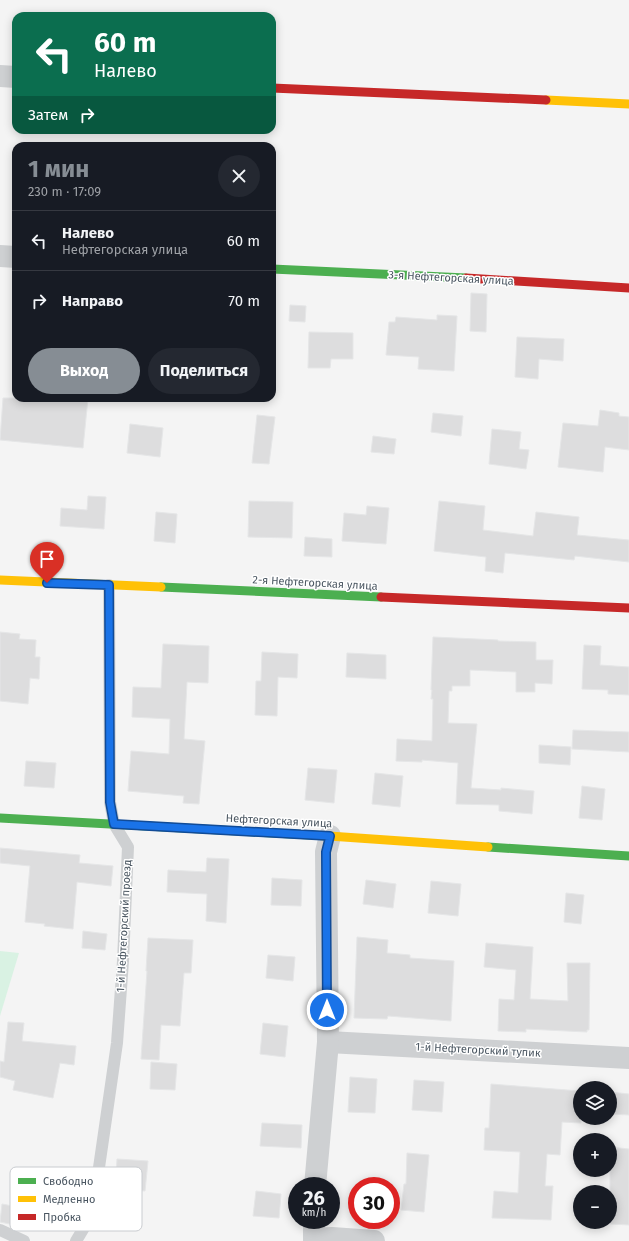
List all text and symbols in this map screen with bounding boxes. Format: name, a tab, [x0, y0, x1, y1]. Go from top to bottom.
text: 60 m	[94, 26, 156, 59]
icon: left	[28, 28, 80, 80]
text: Налево	[94, 60, 157, 82]
icon: right	[76, 104, 98, 126]
text: Затем	[28, 106, 68, 124]
text: 1 мин	[28, 155, 89, 183]
button: close	[218, 155, 260, 197]
text: 230 m · 17:09	[28, 184, 101, 199]
text: Налево	[62, 224, 114, 242]
icon: left	[28, 230, 50, 252]
text: 60 m	[227, 232, 260, 250]
text: Нефтегорская улица	[62, 242, 188, 257]
street label: 3-я Нефтегорская улица	[388, 268, 514, 288]
icon: right	[28, 290, 50, 312]
text: Направо	[62, 292, 123, 310]
text: 70 m	[228, 292, 260, 310]
button: Выход	[28, 348, 140, 394]
button: Поделиться	[148, 348, 260, 394]
pin	[30, 542, 64, 583]
icon: arrive	[36, 548, 58, 570]
street label: 2-я Нефтегорская улица	[252, 573, 378, 593]
street label: Нефтегорская улица	[225, 812, 333, 830]
street label: 1-й Нефтегорский проезд	[114, 859, 134, 993]
position arrow	[306, 989, 348, 1031]
street label: 1-й Нефтегорский тупик	[415, 1040, 541, 1060]
map controls	[573, 1081, 617, 1229]
button: layers	[573, 1081, 617, 1125]
button: +	[573, 1133, 617, 1177]
legend	[10, 1167, 142, 1231]
text: Свободно	[43, 1175, 93, 1188]
speed limit sign: 30	[348, 1177, 400, 1229]
button: −	[573, 1185, 617, 1229]
text: 26	[303, 1186, 325, 1210]
text: Медленно	[43, 1193, 95, 1206]
text: km/h	[302, 1207, 326, 1219]
text: Пробка	[43, 1211, 81, 1224]

